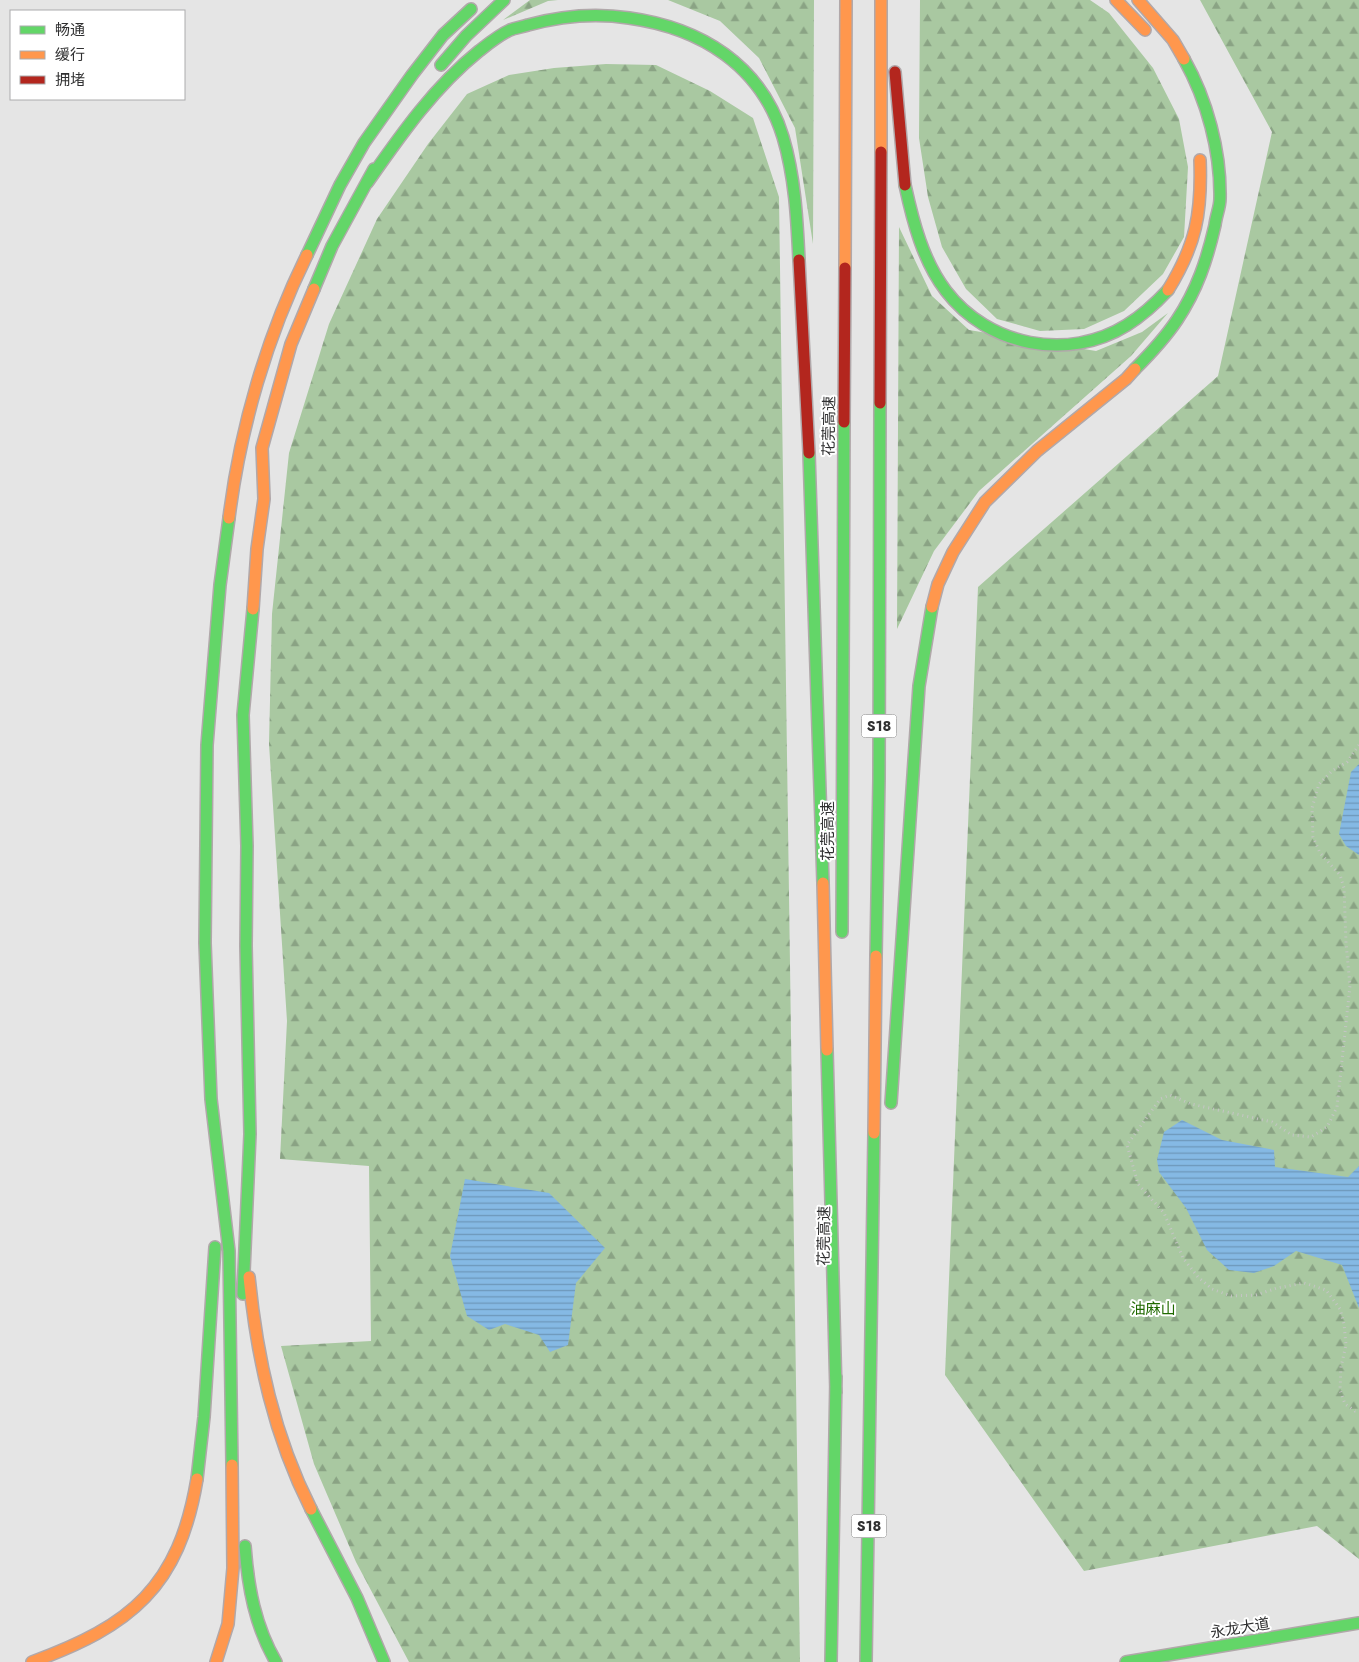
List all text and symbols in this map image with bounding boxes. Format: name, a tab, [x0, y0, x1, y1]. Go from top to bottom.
legend	[10, 10, 185, 100]
text: 畅通	[55, 19, 85, 41]
text: 缓行	[55, 44, 85, 66]
text: 拥堵	[55, 69, 85, 91]
street label: 花莞高速	[817, 396, 841, 456]
road number: S18	[862, 714, 896, 738]
street label: 花莞高速	[817, 801, 839, 861]
street label: 花莞高速	[812, 1206, 836, 1266]
park label: 油麻山	[1130, 1298, 1176, 1320]
road number: S18	[852, 1514, 886, 1538]
street label: 永龙大道	[1209, 1612, 1271, 1644]

